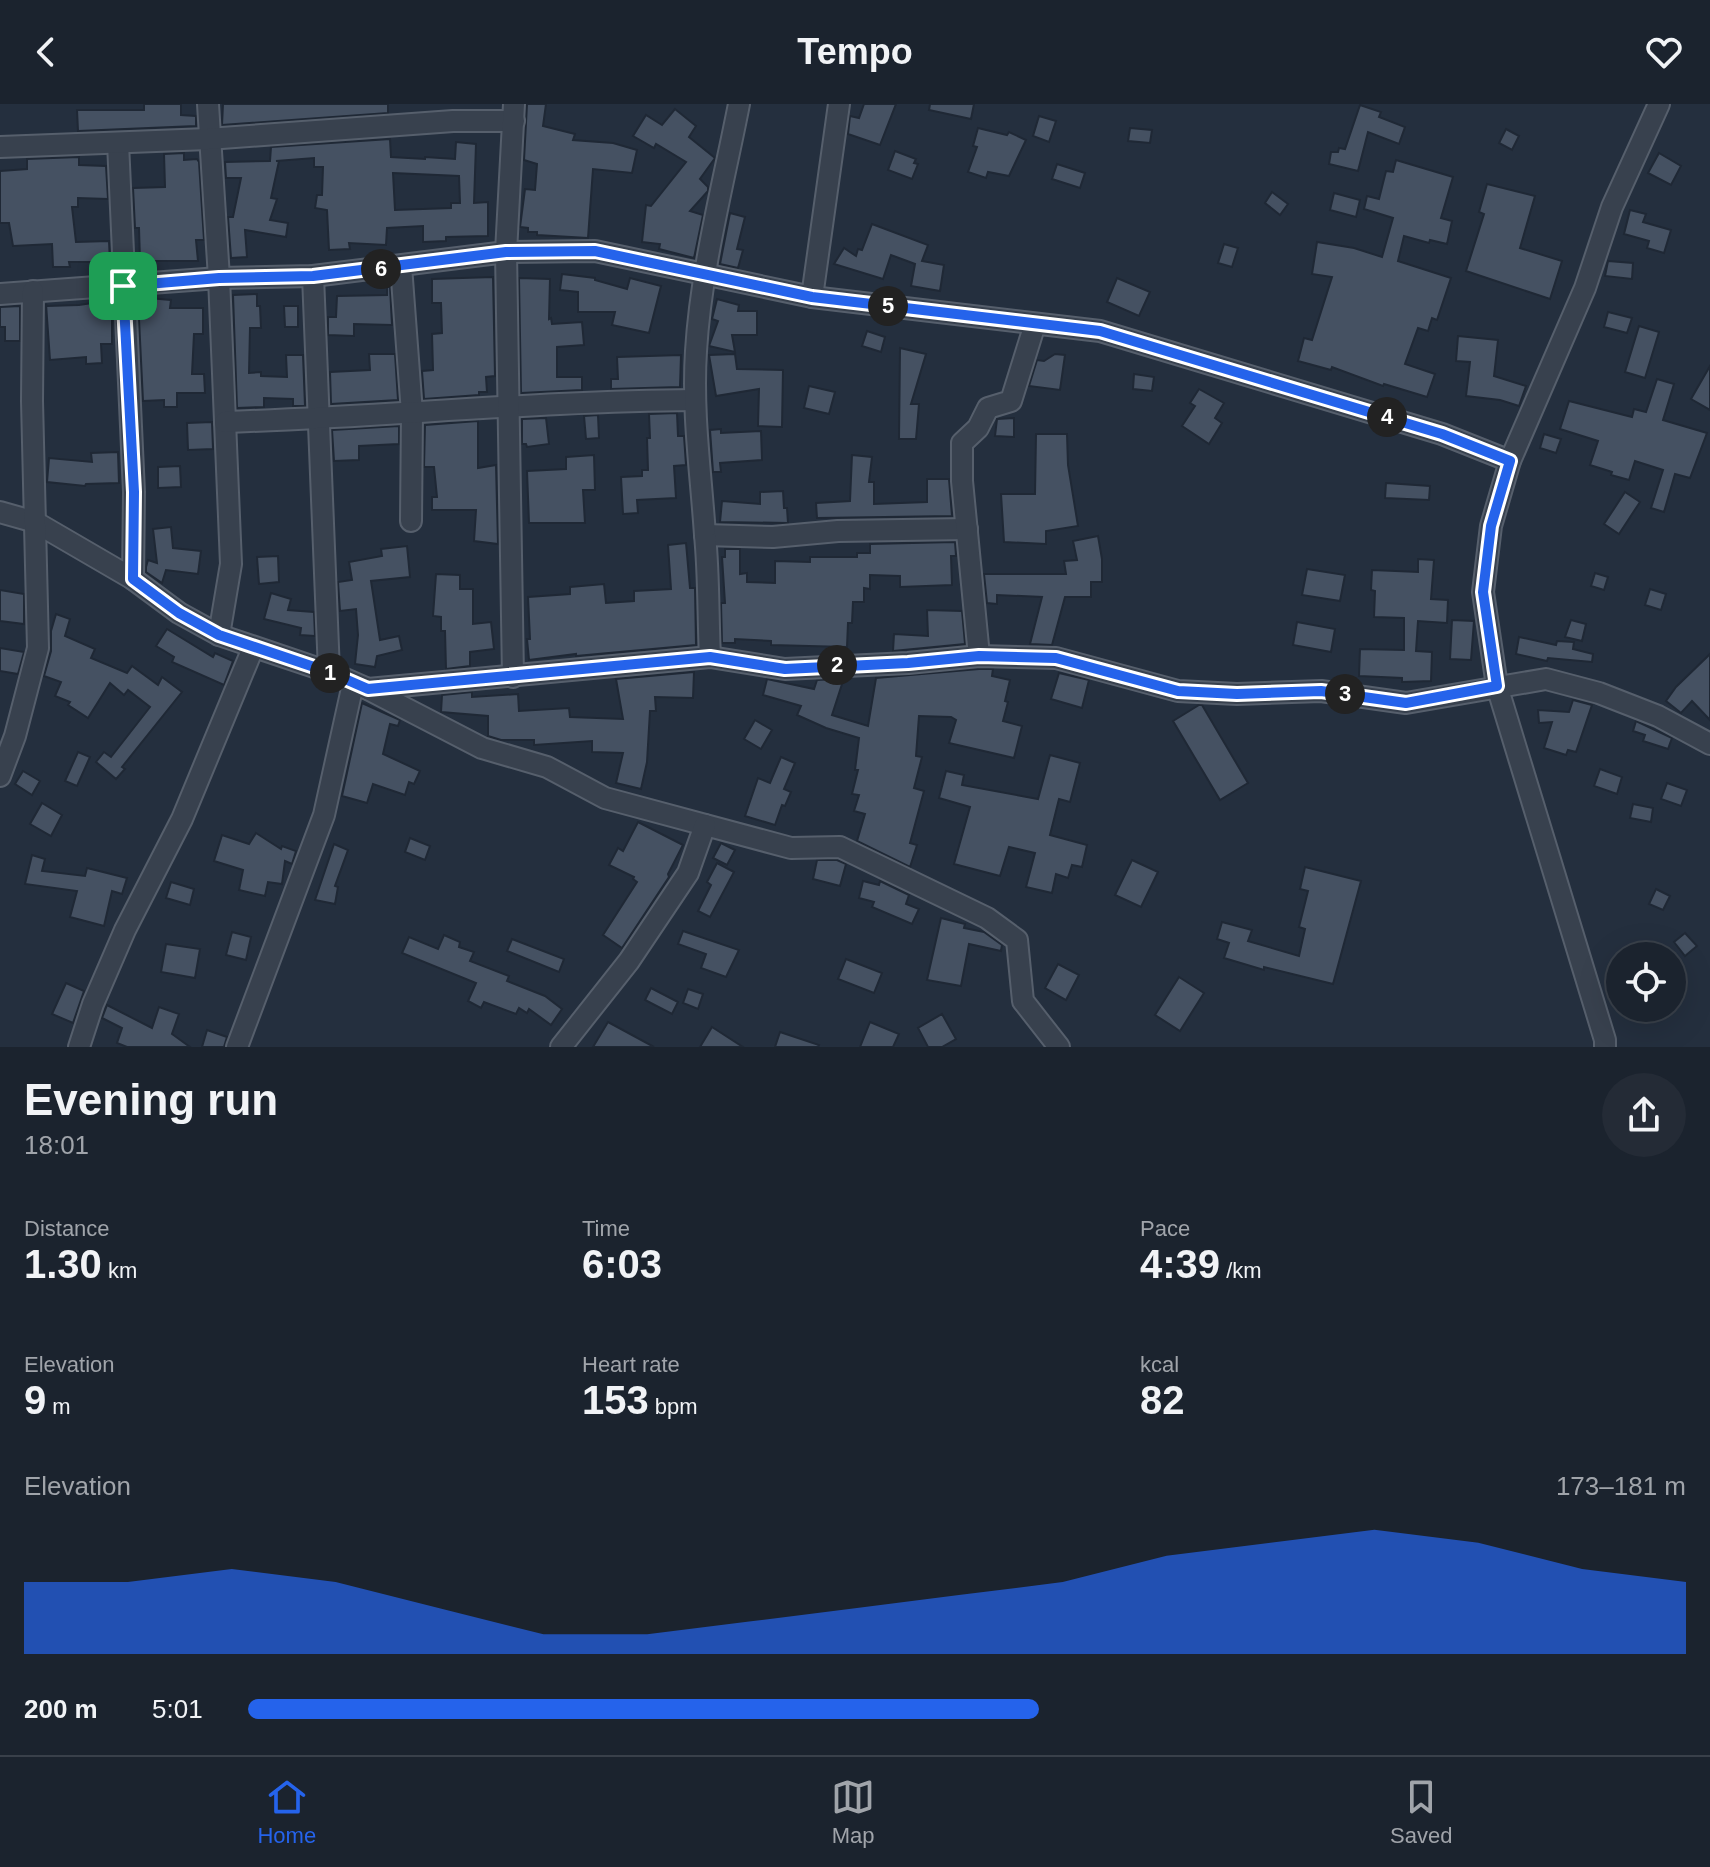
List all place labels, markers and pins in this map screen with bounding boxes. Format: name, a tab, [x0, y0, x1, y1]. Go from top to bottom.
pin: 6	[361, 249, 401, 289]
pin	[89, 252, 157, 320]
pin: 5	[868, 286, 908, 326]
pin: 4	[1367, 397, 1407, 437]
pin: 2	[817, 645, 857, 685]
pin: 1	[310, 653, 350, 693]
pin: 3	[1325, 674, 1365, 714]

